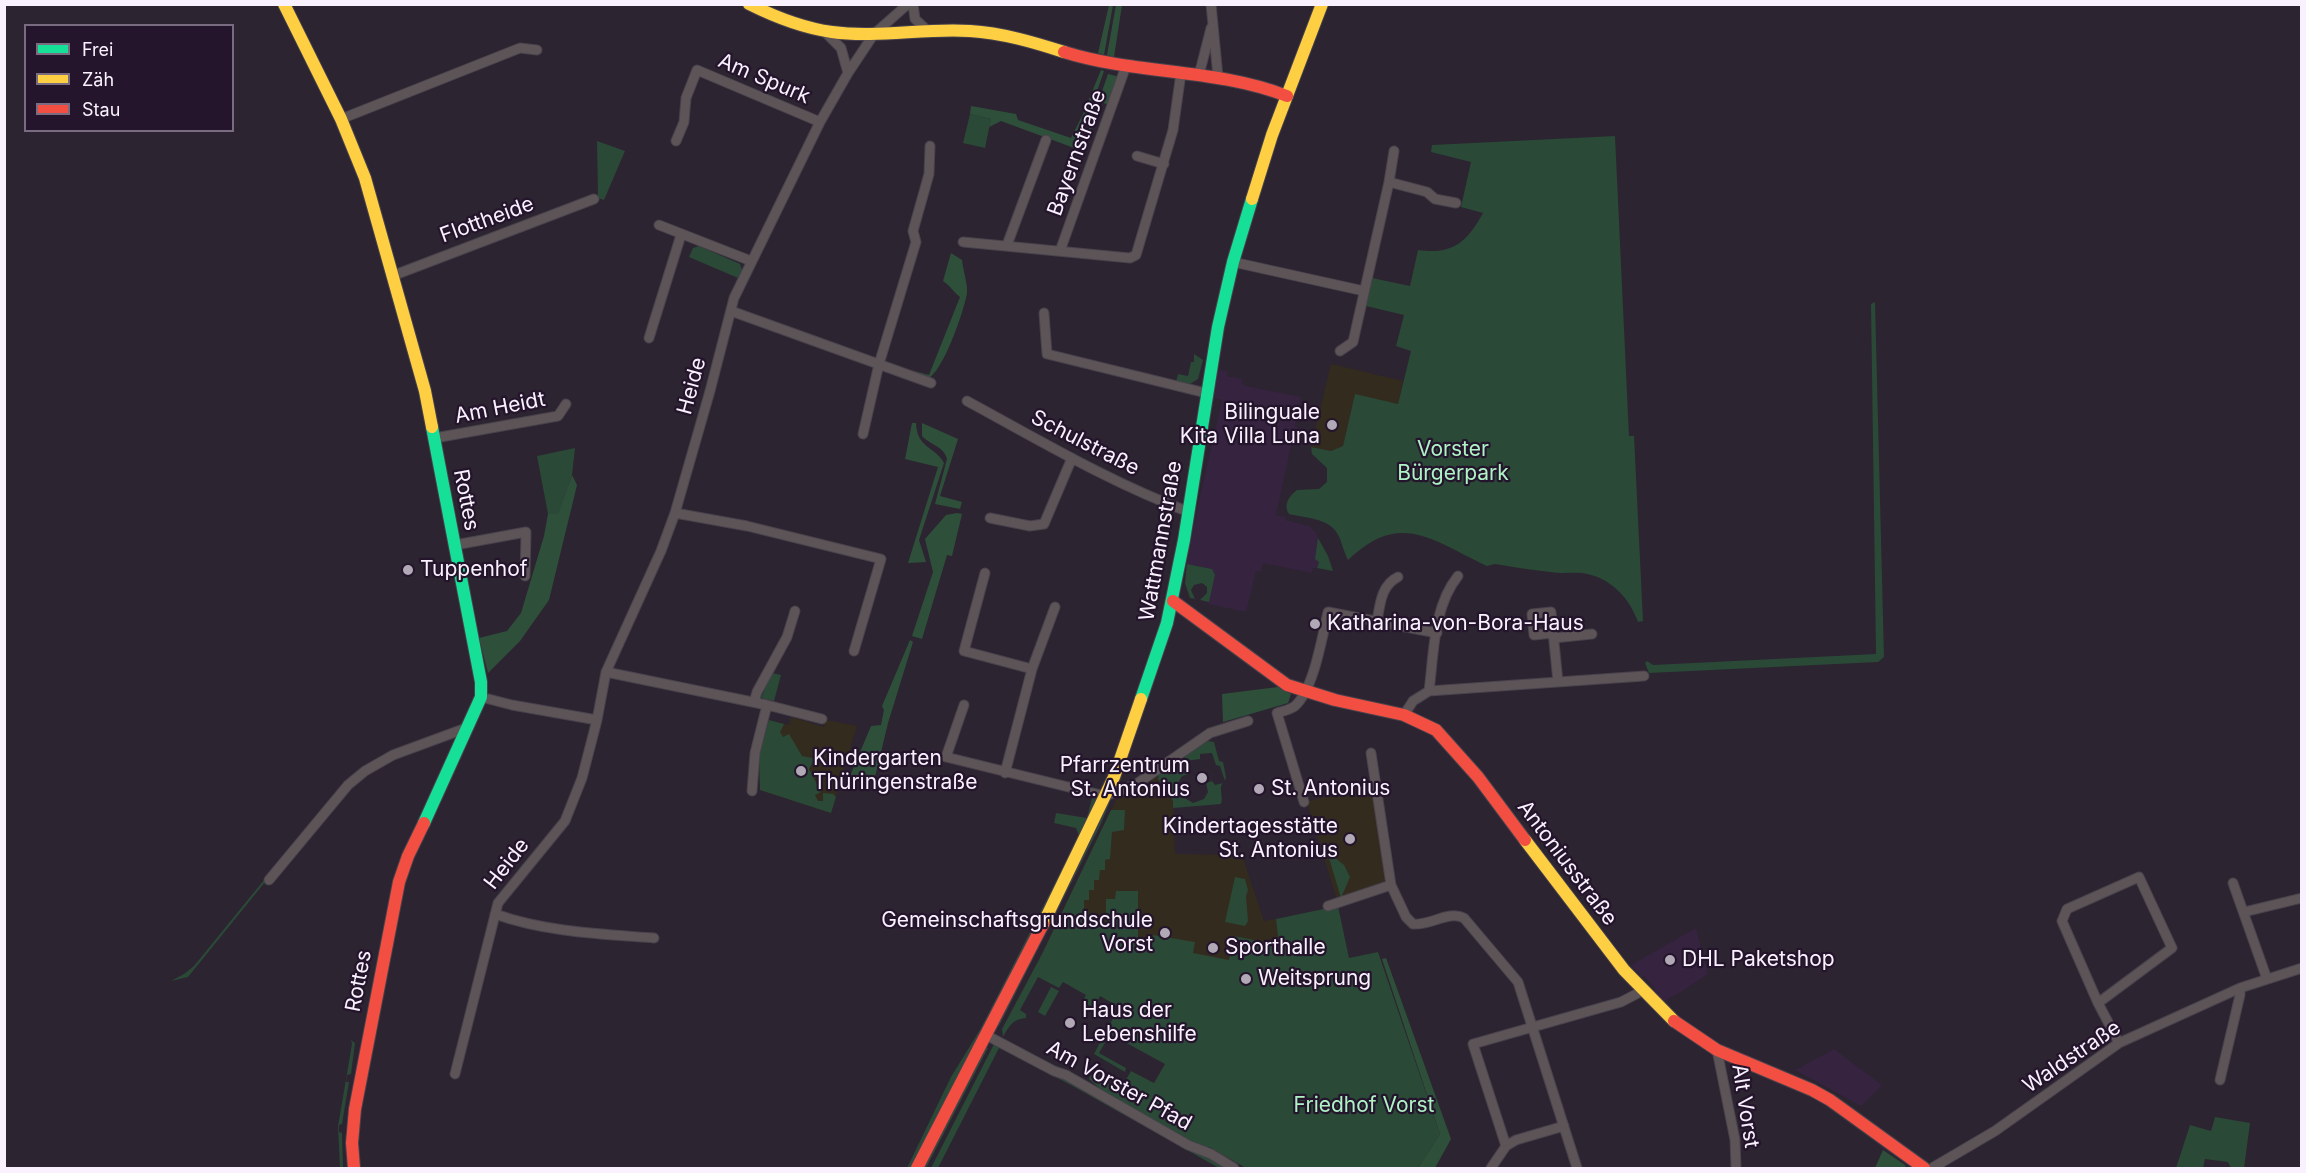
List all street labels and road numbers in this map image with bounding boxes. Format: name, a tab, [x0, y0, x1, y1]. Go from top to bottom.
street label: Am Spurk	[714, 48, 814, 110]
street label: Bayernstraße	[1043, 87, 1111, 219]
street label: Flottheide	[437, 191, 537, 249]
street label: Heide	[672, 355, 712, 417]
street label: Am Heidt	[453, 387, 547, 429]
street label: Schulstraße	[1027, 405, 1143, 481]
street label: Wattmannstraße	[1134, 459, 1188, 623]
street label: Rottes	[448, 467, 484, 533]
street label: Antoniusstraße	[1512, 796, 1622, 930]
street label: Heide	[479, 833, 535, 895]
street label: Rottes	[341, 948, 377, 1014]
street label: Waldstraße	[2018, 1015, 2126, 1099]
street label: Am Vorster Pfad	[1042, 1036, 1196, 1136]
street label: Alt Vorst	[1726, 1062, 1764, 1150]

